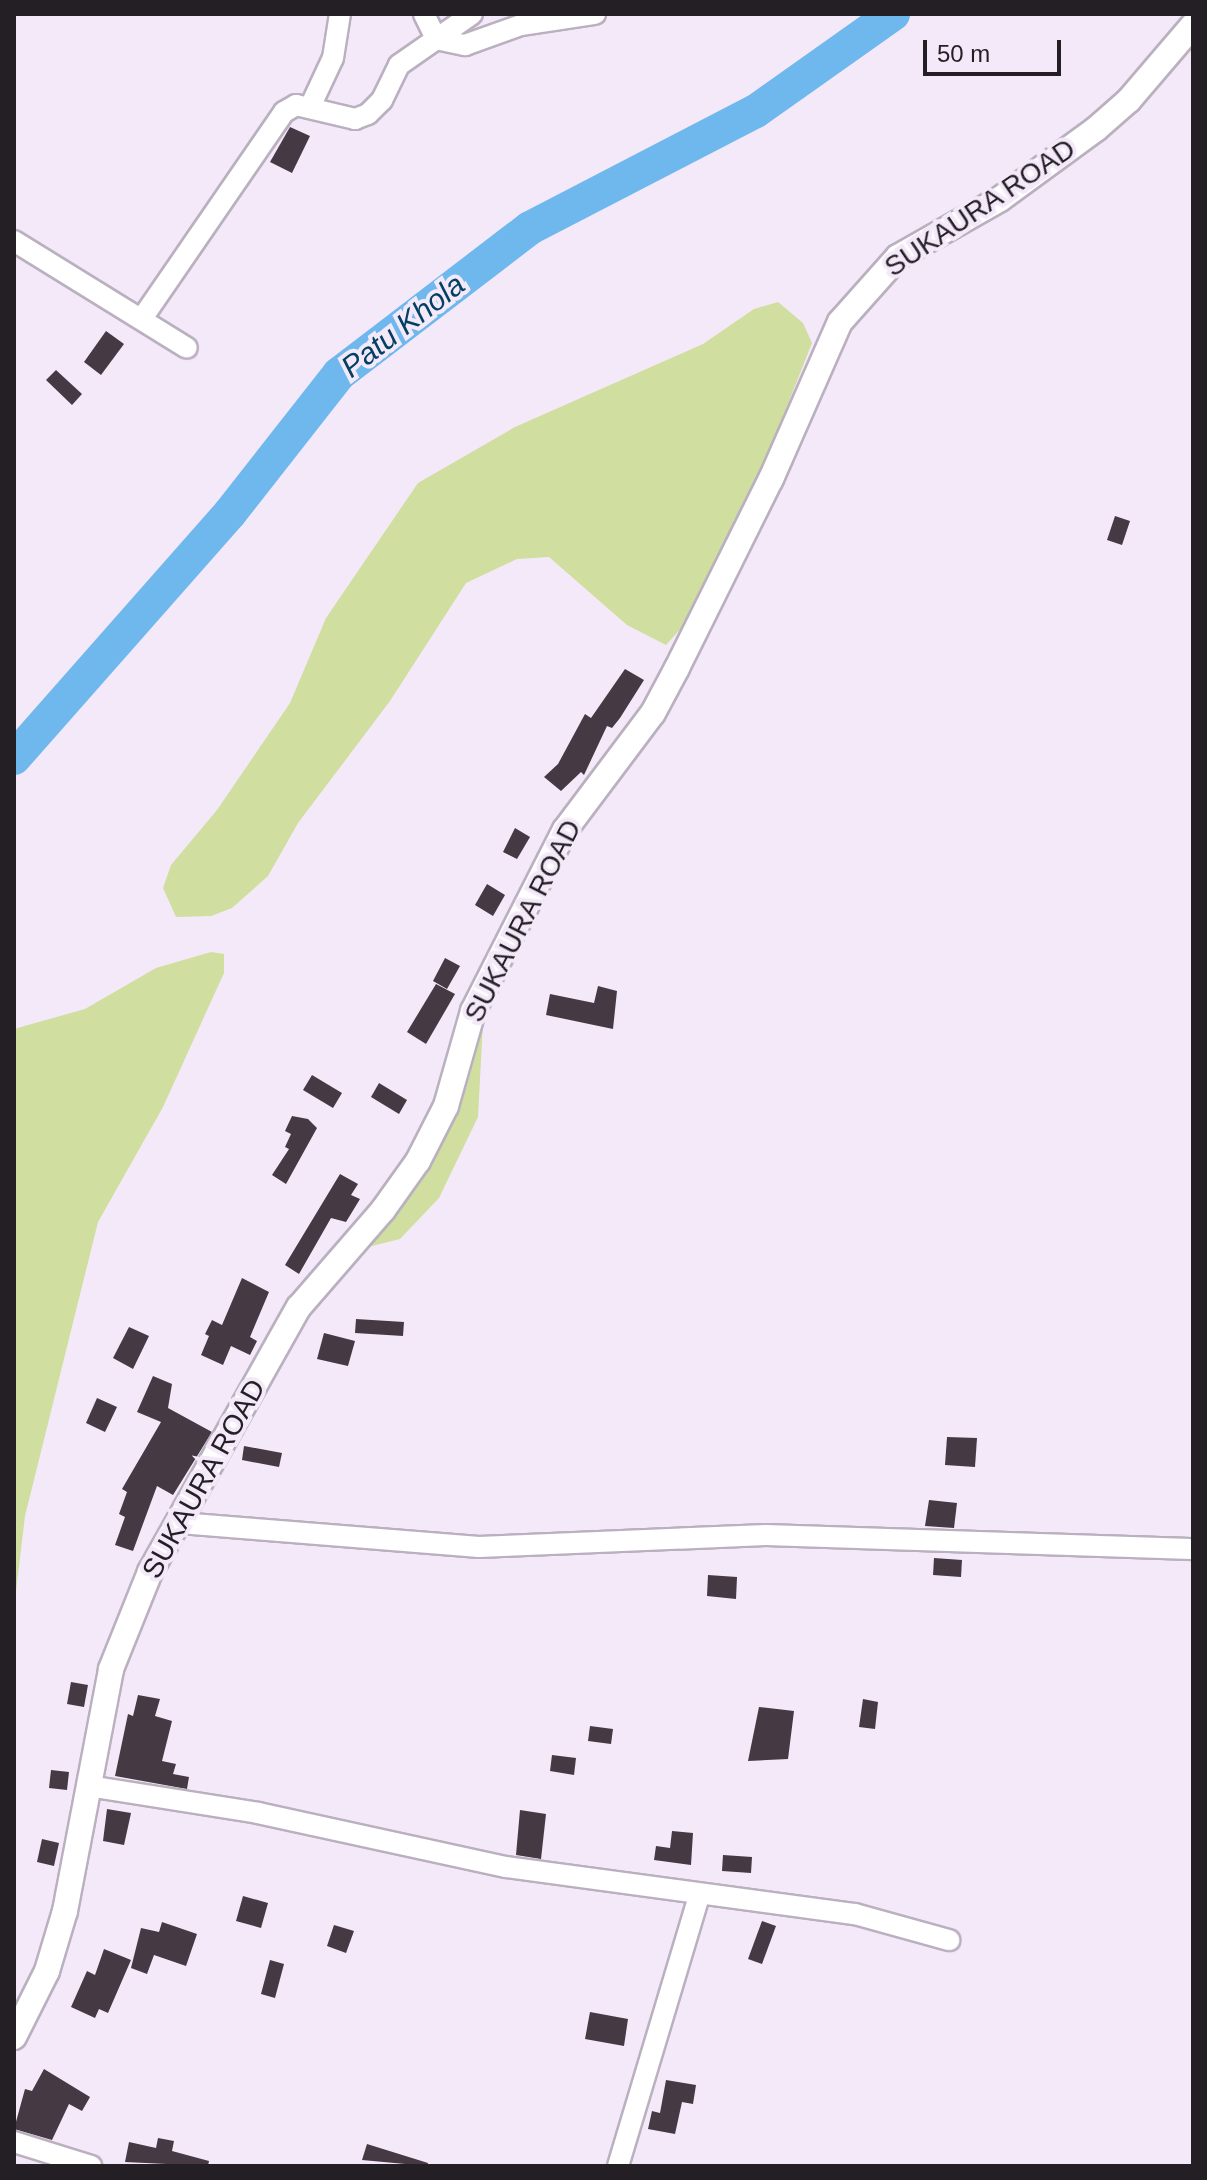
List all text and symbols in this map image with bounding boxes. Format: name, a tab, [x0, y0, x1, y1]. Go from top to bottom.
scale bar	[927, 24, 1065, 74]
text: 50 m	[937, 40, 990, 67]
street label: SUKAURA ROAD	[878, 131, 1082, 285]
water label: Patu Khola	[334, 267, 472, 385]
street label: SUKAURA ROAD	[457, 814, 589, 1028]
street label: SUKAURA ROAD	[135, 1373, 273, 1585]

